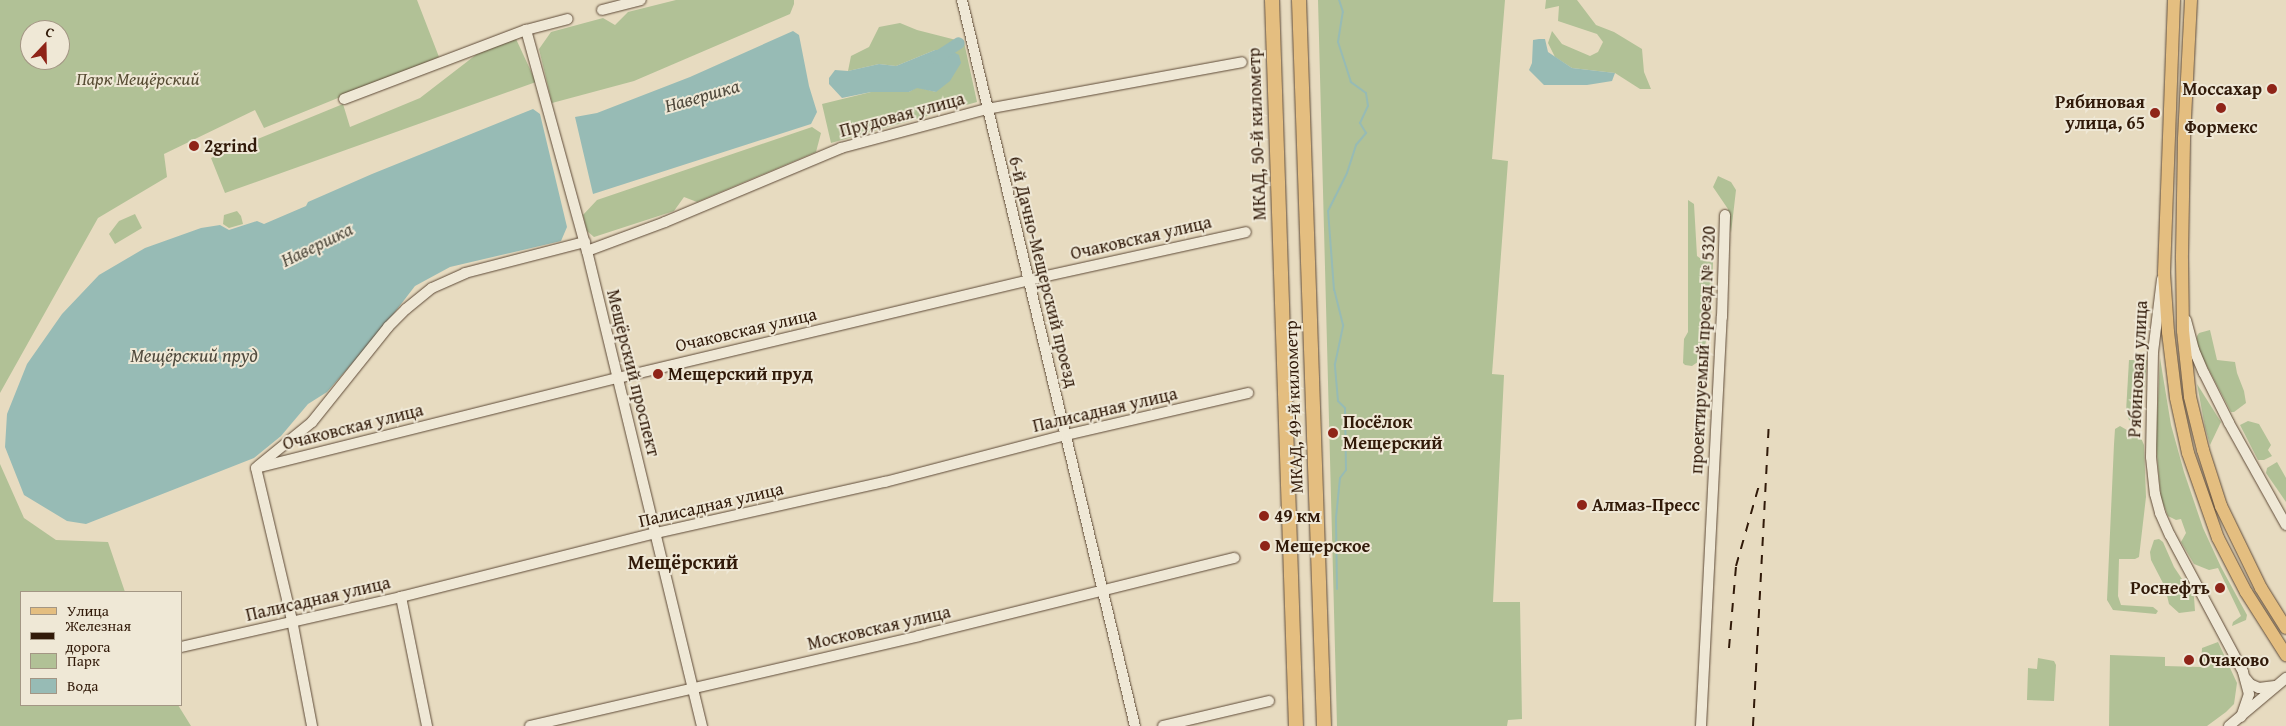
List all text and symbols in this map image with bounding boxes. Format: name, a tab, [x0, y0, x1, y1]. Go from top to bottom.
north arrow	[20, 20, 70, 70]
text: С	[43, 21, 57, 43]
street label: МКАД, 50-й километр	[1243, 47, 1271, 221]
park label: Парк Мещёрский	[76, 68, 200, 90]
water label: Навершка	[662, 74, 742, 118]
place label: Моссахар	[2182, 78, 2262, 100]
marker: Моссахар	[2266, 83, 2278, 95]
street label: Прудовая улица	[837, 88, 967, 142]
place label: Рябиновая улица, 65	[2055, 92, 2145, 134]
marker: Формекс	[2215, 102, 2227, 114]
marker: Рябиновая улица, 65	[2149, 107, 2161, 119]
place label: Формекс	[2184, 116, 2258, 138]
place label: 2grind	[204, 135, 258, 157]
marker: 2grind	[188, 140, 200, 152]
street label: 6-й Дачно-Мещерский проезд	[1004, 154, 1082, 390]
street label: Очаковская улица	[1068, 211, 1214, 265]
water label: Навершка	[277, 218, 357, 272]
street label: проектируемый проезд № 5320	[1686, 225, 1720, 475]
street label: Мещёрский проспект	[602, 287, 664, 459]
street label: Рябиновая улица	[2124, 300, 2152, 438]
street label: Очаковская улица	[673, 303, 819, 357]
street label: МКАД, 49-й километр	[1280, 320, 1308, 494]
water label: Мещёрский пруд	[130, 345, 258, 367]
place label: Мещерский пруд	[668, 363, 813, 385]
marker: Мещерский пруд	[652, 368, 664, 380]
street label: Палисадная улица	[1031, 383, 1179, 437]
street label: Очаковская улица	[280, 399, 426, 455]
place label: Посёлок Мещерский	[1343, 412, 1443, 454]
marker: Посёлок Мещерский	[1327, 427, 1339, 439]
street label: Палисадная улица	[637, 478, 785, 532]
place label: Алмаз-Пресс	[1592, 494, 1700, 516]
marker: Алмаз-Пресс	[1576, 499, 1588, 511]
place label: 49 км	[1274, 505, 1321, 527]
marker: 49 км	[1258, 510, 1270, 522]
place label: Мещерское	[1275, 535, 1370, 557]
marker: Мещерское	[1259, 540, 1271, 552]
district label: Мещёрский	[628, 549, 738, 573]
street label: Палисадная улица	[244, 572, 392, 626]
place label: Роснефть	[2130, 577, 2210, 599]
marker: Роснефть	[2214, 582, 2226, 594]
legend	[20, 591, 182, 706]
text: Улица	[67, 600, 109, 621]
street label: Московская улица	[805, 601, 953, 655]
text: Железная дорога	[65, 615, 131, 657]
place label: Очаково	[2199, 649, 2269, 671]
text: Парк	[67, 650, 100, 671]
marker: Очаково	[2183, 654, 2195, 666]
text: Вода	[67, 675, 98, 696]

